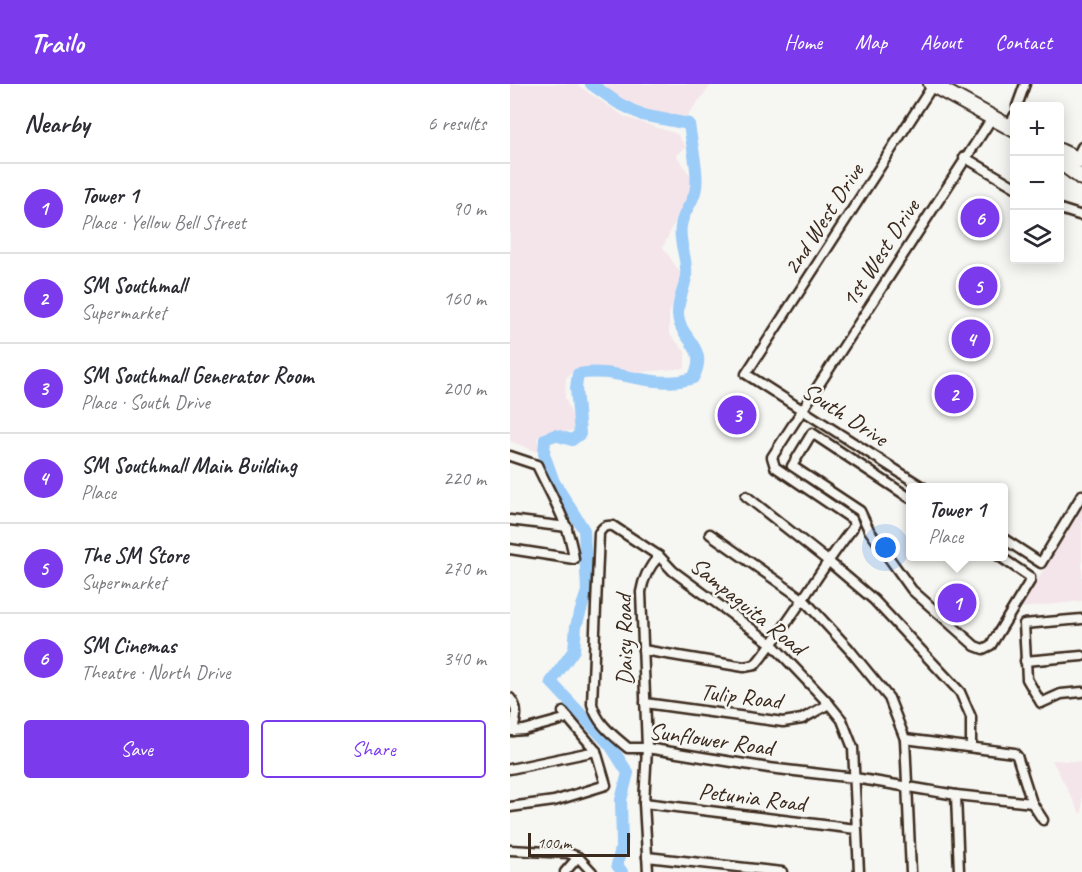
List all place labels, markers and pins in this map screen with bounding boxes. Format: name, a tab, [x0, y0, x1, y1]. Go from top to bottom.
pin: 6	[960, 196, 1000, 240]
pin: 5	[958, 264, 998, 308]
pin: 4	[952, 316, 990, 362]
pin: 2	[934, 372, 974, 416]
pin: 3	[718, 392, 756, 438]
pin: 1	[938, 580, 976, 626]

